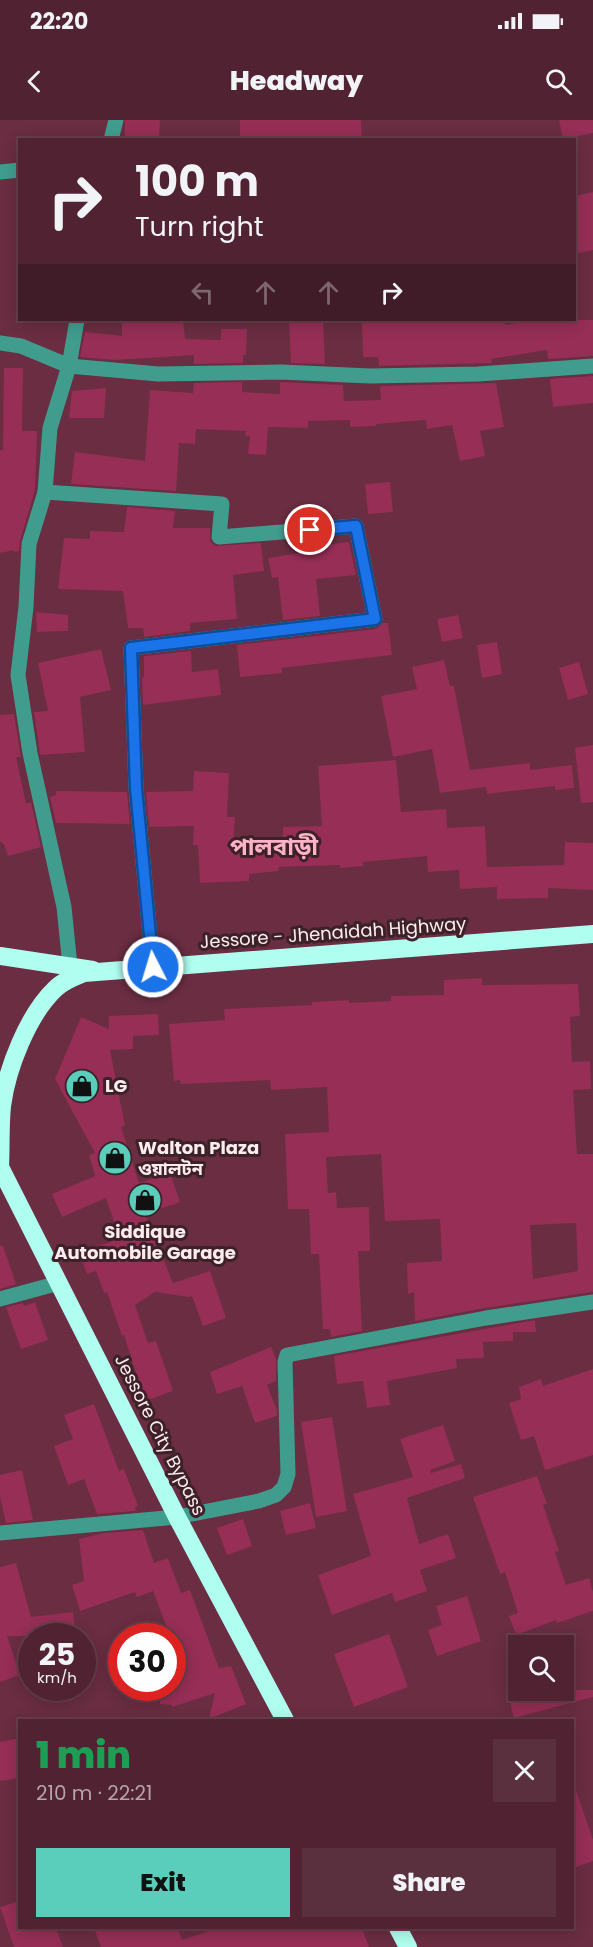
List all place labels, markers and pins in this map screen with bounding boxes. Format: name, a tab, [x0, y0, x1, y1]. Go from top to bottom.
pin	[284, 504, 335, 555]
shop icon: LG	[64, 1068, 100, 1104]
place label: LG	[105, 1073, 128, 1098]
place label: Walton Plaza ওয়ালটন	[138, 1135, 259, 1181]
shop icon: Walton Plaza ওয়ালটন	[97, 1140, 133, 1176]
shop icon: Siddique Automobile Garage	[127, 1182, 163, 1218]
place label: Siddique Automobile Garage	[54, 1219, 236, 1265]

